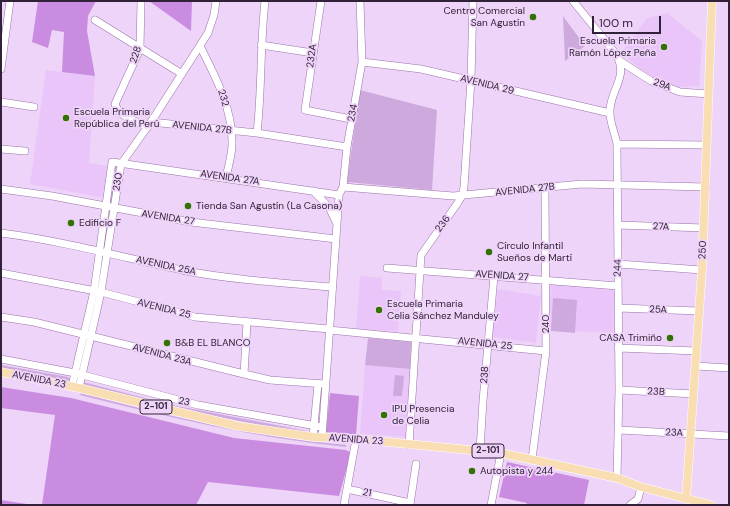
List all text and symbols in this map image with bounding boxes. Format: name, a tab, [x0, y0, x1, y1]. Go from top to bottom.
place label: Centro Comercial San Agustín	[443, 5, 525, 28]
scale bar	[594, 8, 663, 34]
marker: Centro Comercial San Agustín	[528, 12, 538, 22]
text: 100 m	[599, 15, 633, 31]
place label: Escuela Primaria Ramón López Peña	[569, 35, 656, 58]
marker: Escuela Primaria Ramón López Peña	[659, 42, 669, 52]
street label: 232A	[304, 43, 320, 69]
street label: 228	[127, 45, 145, 65]
street label: AVENIDA 29	[459, 73, 515, 97]
street label: 29A	[651, 76, 673, 94]
street label: 232	[215, 88, 231, 108]
street label: 234	[346, 103, 360, 123]
place label: Escuela Primaria República del Perú	[74, 106, 159, 130]
marker: Escuela Primaria República del Perú	[61, 113, 71, 123]
street label: AVENIDA 27B	[172, 119, 232, 137]
street label: AVENIDA 27A	[200, 168, 260, 188]
street label: 230	[111, 172, 125, 192]
street label: AVENIDA 27B	[495, 181, 555, 199]
place label: Tienda San Agustín (La Casona)	[196, 200, 342, 212]
marker: Tienda San Agustín (La Casona)	[183, 201, 193, 211]
street label: AVENIDA 27	[140, 208, 196, 228]
street label: 236	[433, 213, 453, 235]
place label: Edificio F	[79, 217, 121, 229]
marker: Edificio F	[66, 218, 76, 228]
street label: 27A	[652, 221, 670, 233]
place label: Círculo Infantil Sueños de Martí	[497, 240, 572, 264]
street label: 250	[697, 240, 709, 260]
marker: Círculo Infantil Sueños de Martí	[484, 247, 494, 257]
street label: AVENIDA 25A	[135, 254, 197, 278]
street label: 244	[612, 259, 624, 277]
street label: AVENIDA 27	[475, 268, 529, 284]
street label: AVENIDA 25	[136, 297, 192, 321]
place label: Escuela Primaria Celia Sánchez Manduley	[387, 298, 499, 322]
street label: 25A	[649, 304, 667, 316]
marker: Escuela Primaria Celia Sánchez Manduley	[374, 305, 384, 315]
street label: 240	[540, 315, 552, 333]
place label: CASA Trimiño	[599, 332, 662, 344]
marker: CASA Trimiño	[665, 333, 675, 343]
street label: AVENIDA 25	[457, 335, 513, 353]
place label: B&B EL BLANCO	[175, 337, 250, 349]
marker: B&B EL BLANCO	[162, 338, 172, 348]
street label: AVENIDA 23A	[131, 341, 193, 369]
street label: 238	[478, 366, 492, 384]
street label: AVENIDA 23	[11, 369, 67, 391]
street label: 23B	[647, 386, 665, 398]
street label: 23	[177, 395, 191, 409]
road number: 2-101	[140, 400, 172, 414]
place label: IPU Presencia de Celia	[392, 403, 454, 426]
marker: IPU Presencia de Celia	[379, 410, 389, 420]
street label: 23A	[665, 427, 683, 439]
street label: AVENIDA 23	[328, 432, 384, 448]
road number: 2-101	[472, 444, 504, 458]
place label: Autopista y 244	[480, 465, 553, 477]
marker: Autopista y 244	[467, 466, 477, 476]
street label: 21	[361, 486, 373, 500]

